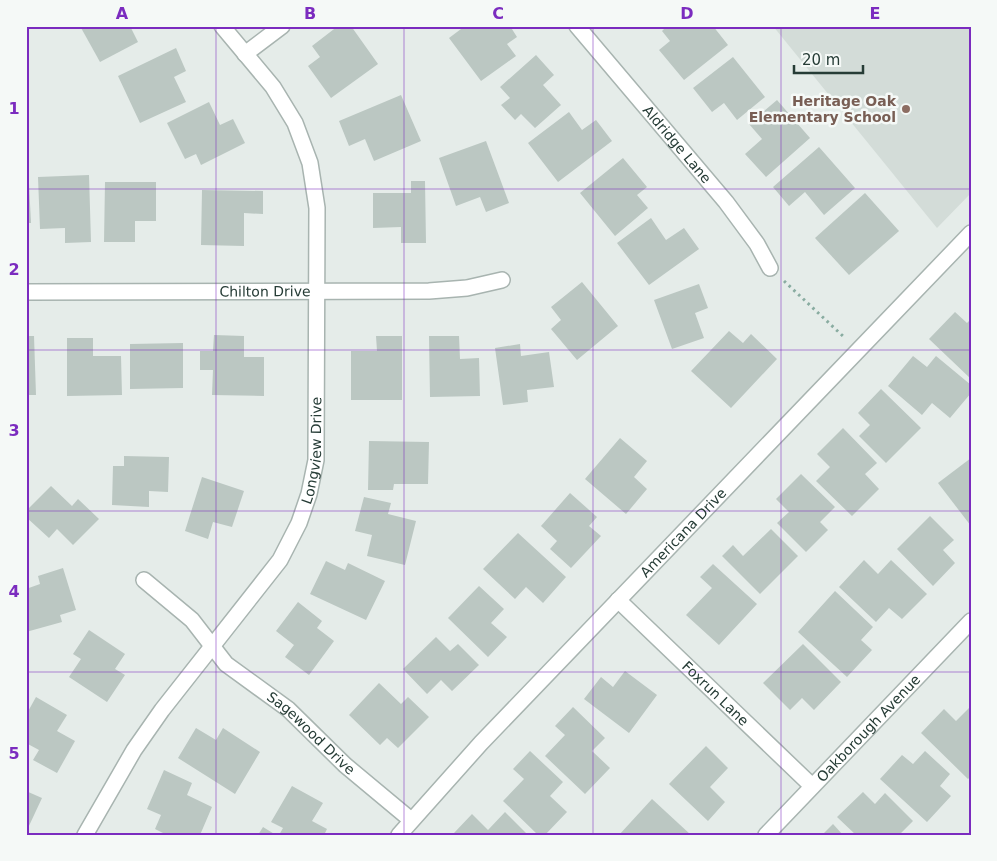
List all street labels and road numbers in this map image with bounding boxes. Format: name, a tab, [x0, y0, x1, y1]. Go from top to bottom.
street label: Aldridge Lane	[640, 102, 715, 186]
street label: Chilton Drive	[219, 283, 311, 300]
street label: Longview Drive	[298, 397, 324, 506]
street label: Americana Drive	[637, 485, 729, 580]
street label: Foxrun Lane	[679, 658, 752, 729]
street label: Oakborough Avenue	[813, 671, 923, 785]
street label: Sagewood Drive	[264, 689, 358, 778]

